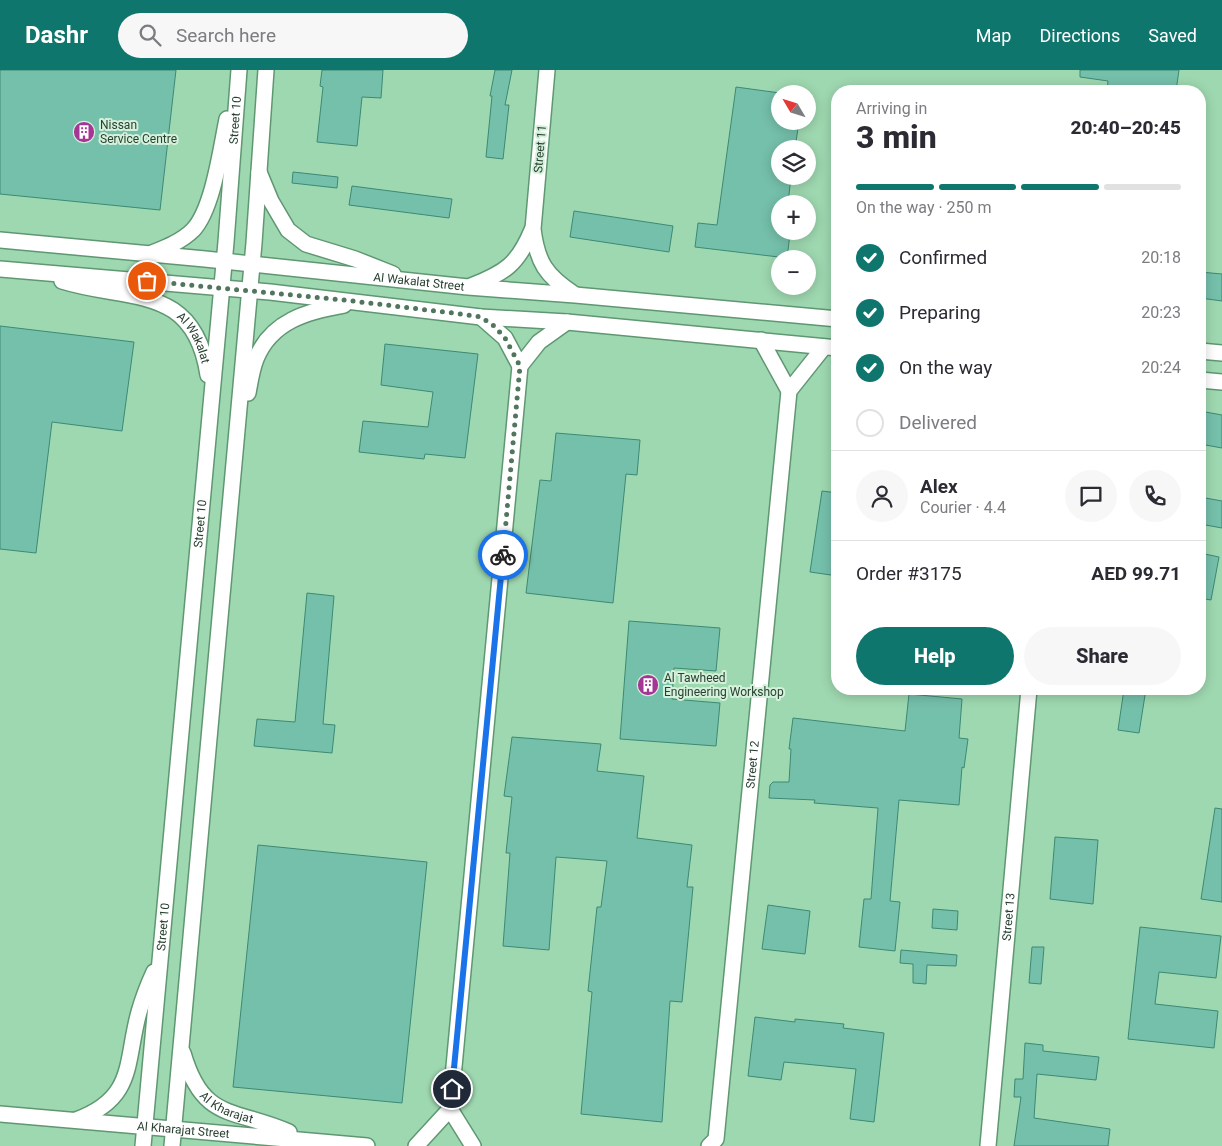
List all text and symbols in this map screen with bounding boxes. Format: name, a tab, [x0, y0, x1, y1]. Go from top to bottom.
search box	[118, 13, 468, 58]
text: Dashr	[25, 21, 88, 49]
icon: search	[136, 21, 164, 49]
text: Search here	[176, 24, 276, 47]
text: Map	[976, 25, 1011, 46]
text: Directions	[1039, 25, 1120, 46]
text: Saved	[1148, 25, 1197, 46]
north arrow	[771, 85, 816, 130]
map controls	[771, 85, 816, 295]
street label: Street 10	[226, 95, 244, 145]
text: Arriving in	[856, 99, 927, 118]
text: 20:40–20:45	[1070, 116, 1181, 139]
place label: Nissan Service Centre	[100, 118, 177, 146]
text: 3 min	[856, 118, 937, 156]
building icon: Nissan Service Centre	[72, 120, 96, 144]
street label: Street 11	[531, 124, 549, 174]
button: layers	[771, 140, 816, 185]
button: +	[771, 195, 816, 240]
text: On the way · 250 m	[856, 198, 992, 217]
icon: check	[856, 244, 884, 272]
text: Confirmed	[899, 246, 987, 269]
text: 20:18	[1141, 248, 1181, 267]
button: −	[771, 250, 816, 295]
pin	[126, 260, 168, 302]
icon: bag	[133, 267, 161, 295]
street label: Al Wakalat Street	[373, 270, 465, 294]
icon: check	[856, 299, 884, 327]
text: Preparing	[899, 301, 981, 324]
text: 20:23	[1141, 303, 1181, 322]
street label: Al Wakalat	[174, 309, 213, 365]
icon: check	[856, 354, 884, 382]
text: On the way	[899, 356, 992, 379]
text: 20:24	[1141, 358, 1181, 377]
text: Delivered	[899, 411, 977, 434]
button: person	[856, 470, 908, 522]
button: chat	[1065, 470, 1117, 522]
button: phone	[1129, 470, 1181, 522]
text: Alex	[920, 475, 958, 498]
text: Courier · 4.4	[920, 498, 1006, 517]
street label: Street 10	[191, 499, 209, 548]
courier	[478, 530, 528, 580]
icon: bike	[489, 541, 517, 569]
text: Order #3175	[856, 562, 962, 585]
text: AED 99.71	[1091, 562, 1181, 585]
button: Help	[856, 627, 1014, 685]
button: Share	[1024, 627, 1181, 685]
place label: Al Tawheed Engineering Workshop	[664, 671, 784, 699]
building icon: Al Tawheed Engineering Workshop	[636, 673, 660, 697]
street label: Street 12	[743, 740, 762, 789]
street label: Street 13	[999, 892, 1018, 942]
street label: Street 10	[154, 902, 172, 952]
pin	[431, 1068, 473, 1110]
icon: home	[438, 1075, 466, 1103]
street label: Al Kharajat	[197, 1089, 255, 1126]
street label: Al Kharajat Street	[136, 1119, 230, 1141]

